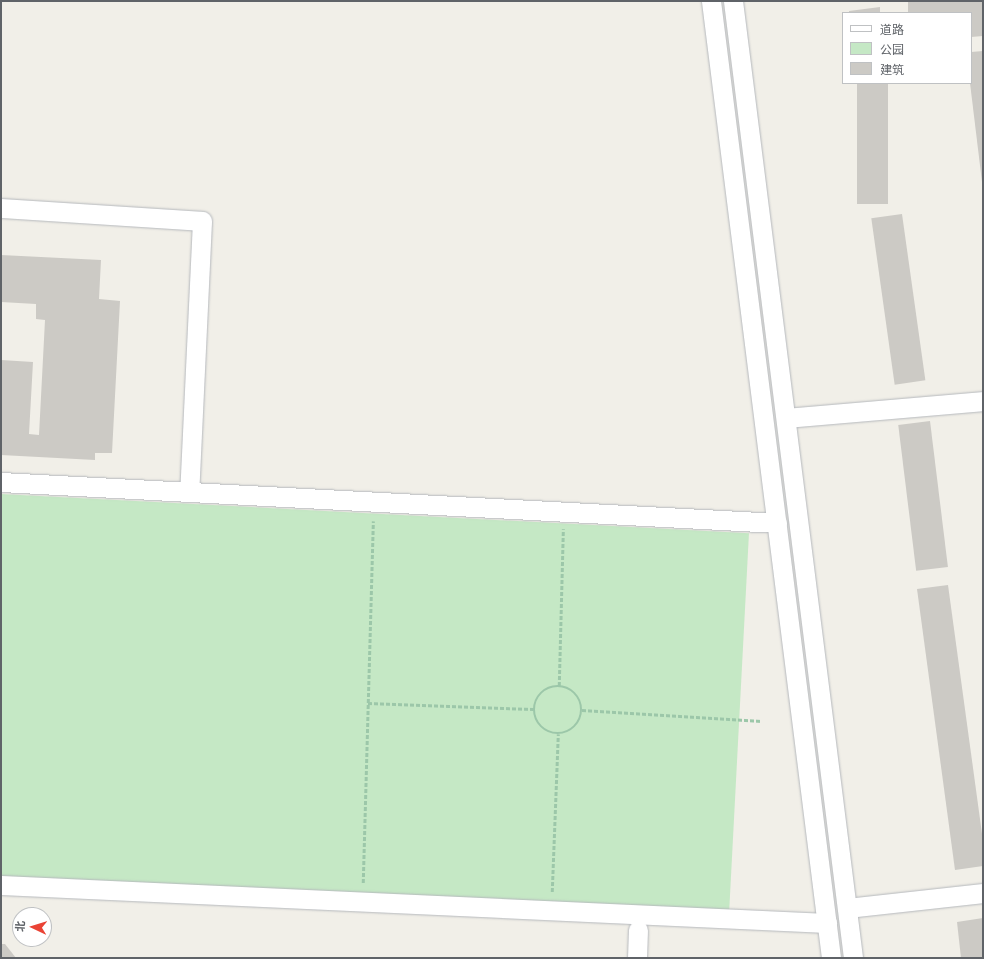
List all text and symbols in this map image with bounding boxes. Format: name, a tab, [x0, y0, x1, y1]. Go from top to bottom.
legend	[842, 12, 972, 84]
text: 道路	[880, 23, 904, 37]
text: 公园	[880, 43, 904, 57]
text: 建筑	[880, 63, 904, 77]
north arrow	[12, 907, 52, 947]
text: 北	[14, 920, 27, 932]

